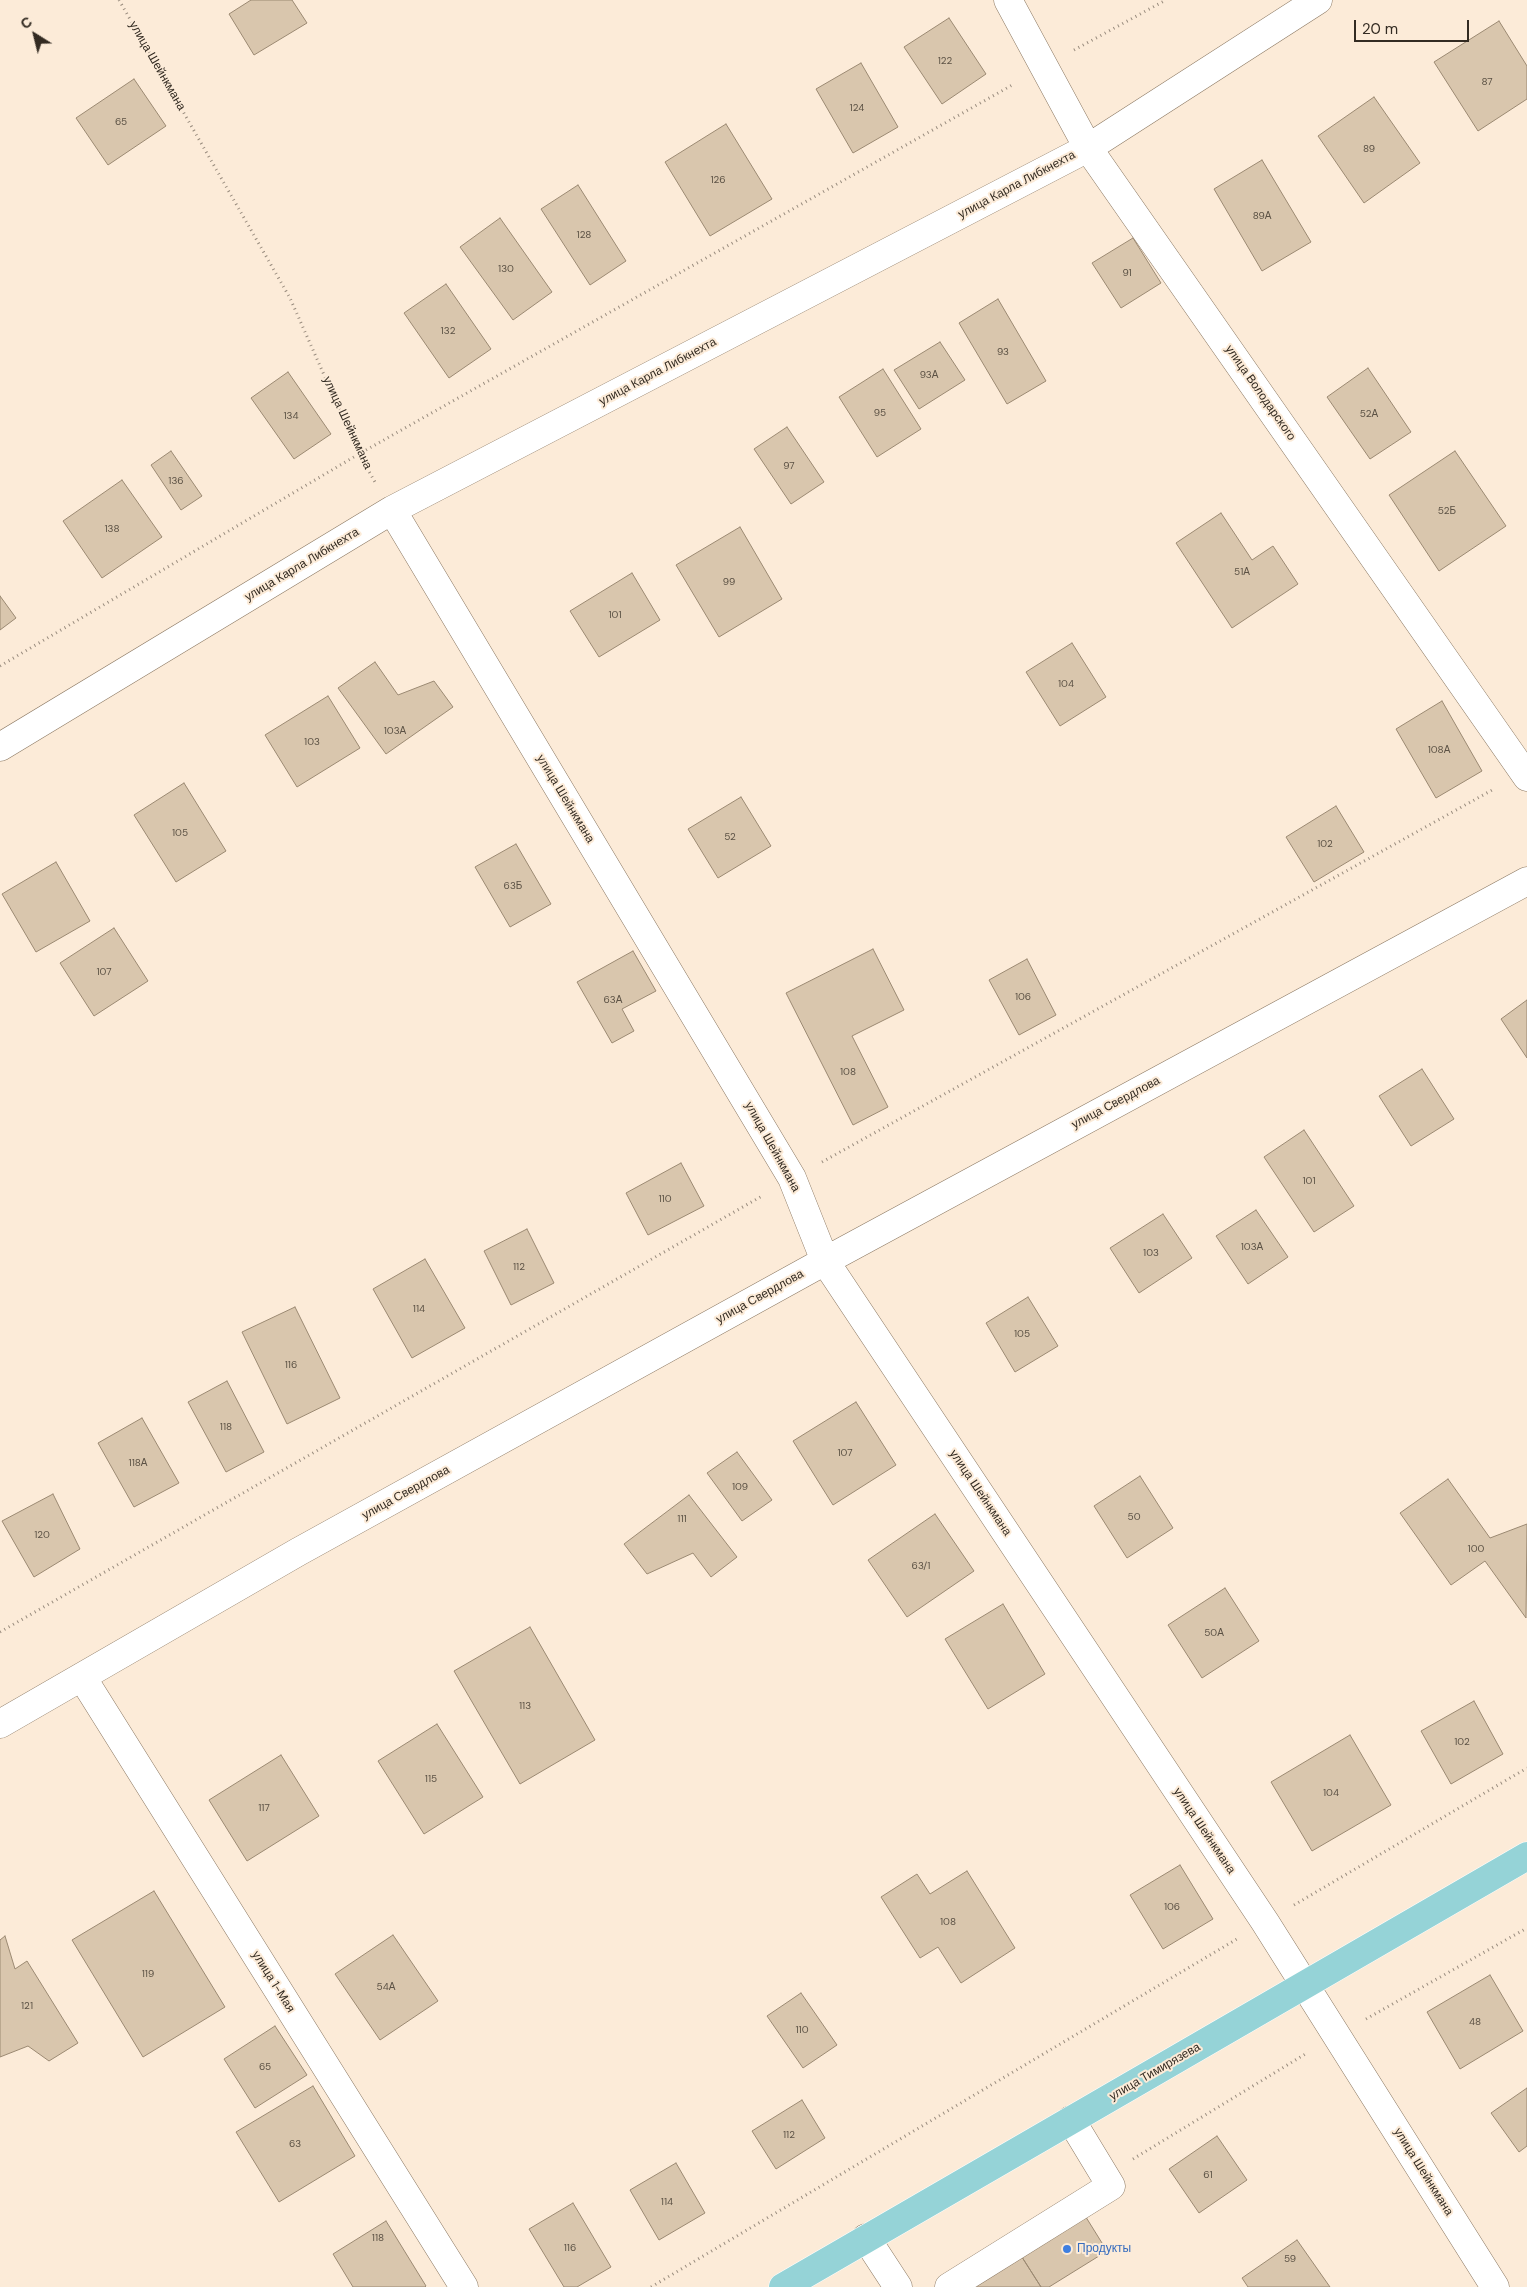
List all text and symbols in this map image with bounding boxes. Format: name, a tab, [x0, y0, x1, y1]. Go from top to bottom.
north arrow	[10, 10, 60, 60]
scale bar	[1357, 10, 1472, 42]
text: С	[17, 13, 36, 33]
street label: улица Шейнкмана	[126, 19, 188, 113]
text: 20 m	[1362, 19, 1398, 39]
house number: 122	[938, 55, 952, 67]
house number: 87	[1481, 76, 1493, 88]
house number: 124	[850, 102, 864, 114]
house number: 65	[115, 116, 127, 128]
house number: 89	[1363, 143, 1375, 155]
street label: улица Карла Либкнехта	[956, 148, 1078, 222]
house number: 126	[710, 174, 726, 186]
house number: 89А	[1253, 210, 1271, 222]
house number: 128	[577, 229, 591, 241]
house number: 130	[498, 263, 514, 275]
house number: 91	[1122, 267, 1132, 279]
house number: 132	[441, 325, 455, 337]
street label: улица Карла Либкнехта	[597, 335, 719, 409]
street label: улица Володарского	[1222, 342, 1298, 444]
house number: 93	[997, 346, 1009, 358]
house number: 93А	[920, 369, 938, 381]
street label: улица Шейнкмана	[319, 374, 375, 472]
house number: 95	[874, 407, 886, 419]
house number: 52А	[1360, 408, 1378, 420]
house number: 134	[283, 410, 299, 422]
house number: 97	[783, 460, 795, 472]
house number: 136	[168, 475, 184, 487]
house number: 52Б	[1438, 505, 1456, 517]
house number: 138	[104, 523, 120, 535]
street label: улица Карла Либкнехта	[242, 525, 362, 605]
house number: 51А	[1234, 566, 1250, 578]
house number: 99	[723, 576, 735, 588]
house number: 101	[608, 609, 622, 621]
house number: 104	[1058, 678, 1074, 690]
house number: 103А	[384, 725, 406, 737]
house number: 103	[304, 736, 320, 748]
house number: 108А	[1428, 744, 1450, 756]
street label: улица Шейнкмана	[533, 752, 597, 846]
house number: 105	[172, 827, 188, 839]
house number: 52	[724, 831, 736, 843]
house number: 102	[1317, 838, 1333, 850]
house number: 63Б	[504, 880, 522, 892]
house number: 107	[96, 966, 112, 978]
house number: 106	[1015, 991, 1031, 1003]
house number: 63А	[604, 994, 622, 1006]
house number: 108	[840, 1066, 856, 1078]
street label: улица Свердлова	[1069, 1074, 1163, 1132]
street label: улица Шейнкмана	[741, 1099, 803, 1195]
house number: 101	[1302, 1175, 1316, 1187]
house number: 110	[658, 1193, 672, 1205]
house number: 103А	[1241, 1241, 1263, 1253]
house number: 103	[1143, 1247, 1159, 1259]
house number: 112	[513, 1261, 525, 1273]
street label: улица Свердлова	[714, 1267, 806, 1327]
house number: 114	[413, 1303, 425, 1315]
house number: 105	[1014, 1328, 1030, 1340]
house number: 116	[285, 1359, 297, 1371]
house number: 118	[220, 1421, 232, 1433]
house number: 107	[837, 1447, 853, 1459]
street label: улица Шейнкмана	[946, 1447, 1014, 1539]
house number: 118А	[129, 1457, 147, 1469]
street label: улица Свердлова	[360, 1463, 452, 1523]
house number: 109	[732, 1481, 748, 1493]
house number: 50	[1128, 1511, 1140, 1523]
house number: 111	[677, 1513, 687, 1525]
house number: 120	[34, 1529, 50, 1541]
house number: 100	[1468, 1543, 1484, 1555]
house number: 63/1	[912, 1560, 930, 1572]
house number: 50А	[1204, 1627, 1224, 1639]
house number: 113	[519, 1700, 531, 1712]
house number: 102	[1454, 1736, 1470, 1748]
house number: 115	[425, 1773, 437, 1785]
street label: улица Шейнкмана	[1170, 1785, 1238, 1877]
house number: 104	[1323, 1787, 1339, 1799]
house number: 117	[258, 1802, 270, 1814]
house number: 106	[1164, 1901, 1180, 1913]
house number: 108	[940, 1916, 956, 1928]
street label: улица 1-Мая	[248, 1949, 298, 2015]
house number: 119	[142, 1968, 154, 1980]
house number: 54А	[377, 1981, 395, 1993]
house number: 121	[21, 2000, 33, 2012]
house number: 48	[1469, 2016, 1481, 2028]
house number: 110	[795, 2024, 809, 2036]
street label: улица Тимирязева	[1107, 2040, 1203, 2104]
house number: 65	[259, 2061, 271, 2073]
street label: улица Шейнкмана	[1390, 2126, 1456, 2218]
house number: 112	[783, 2129, 795, 2141]
house number: 63	[289, 2138, 301, 2150]
house number: 61	[1203, 2169, 1213, 2181]
house number: 114	[661, 2196, 673, 2208]
house number: 118	[372, 2232, 384, 2244]
house number: 116	[564, 2242, 576, 2254]
place label: Продукты	[1077, 2242, 1131, 2256]
marker: Продукты	[1061, 2243, 1073, 2255]
house number: 59	[1284, 2253, 1296, 2265]

